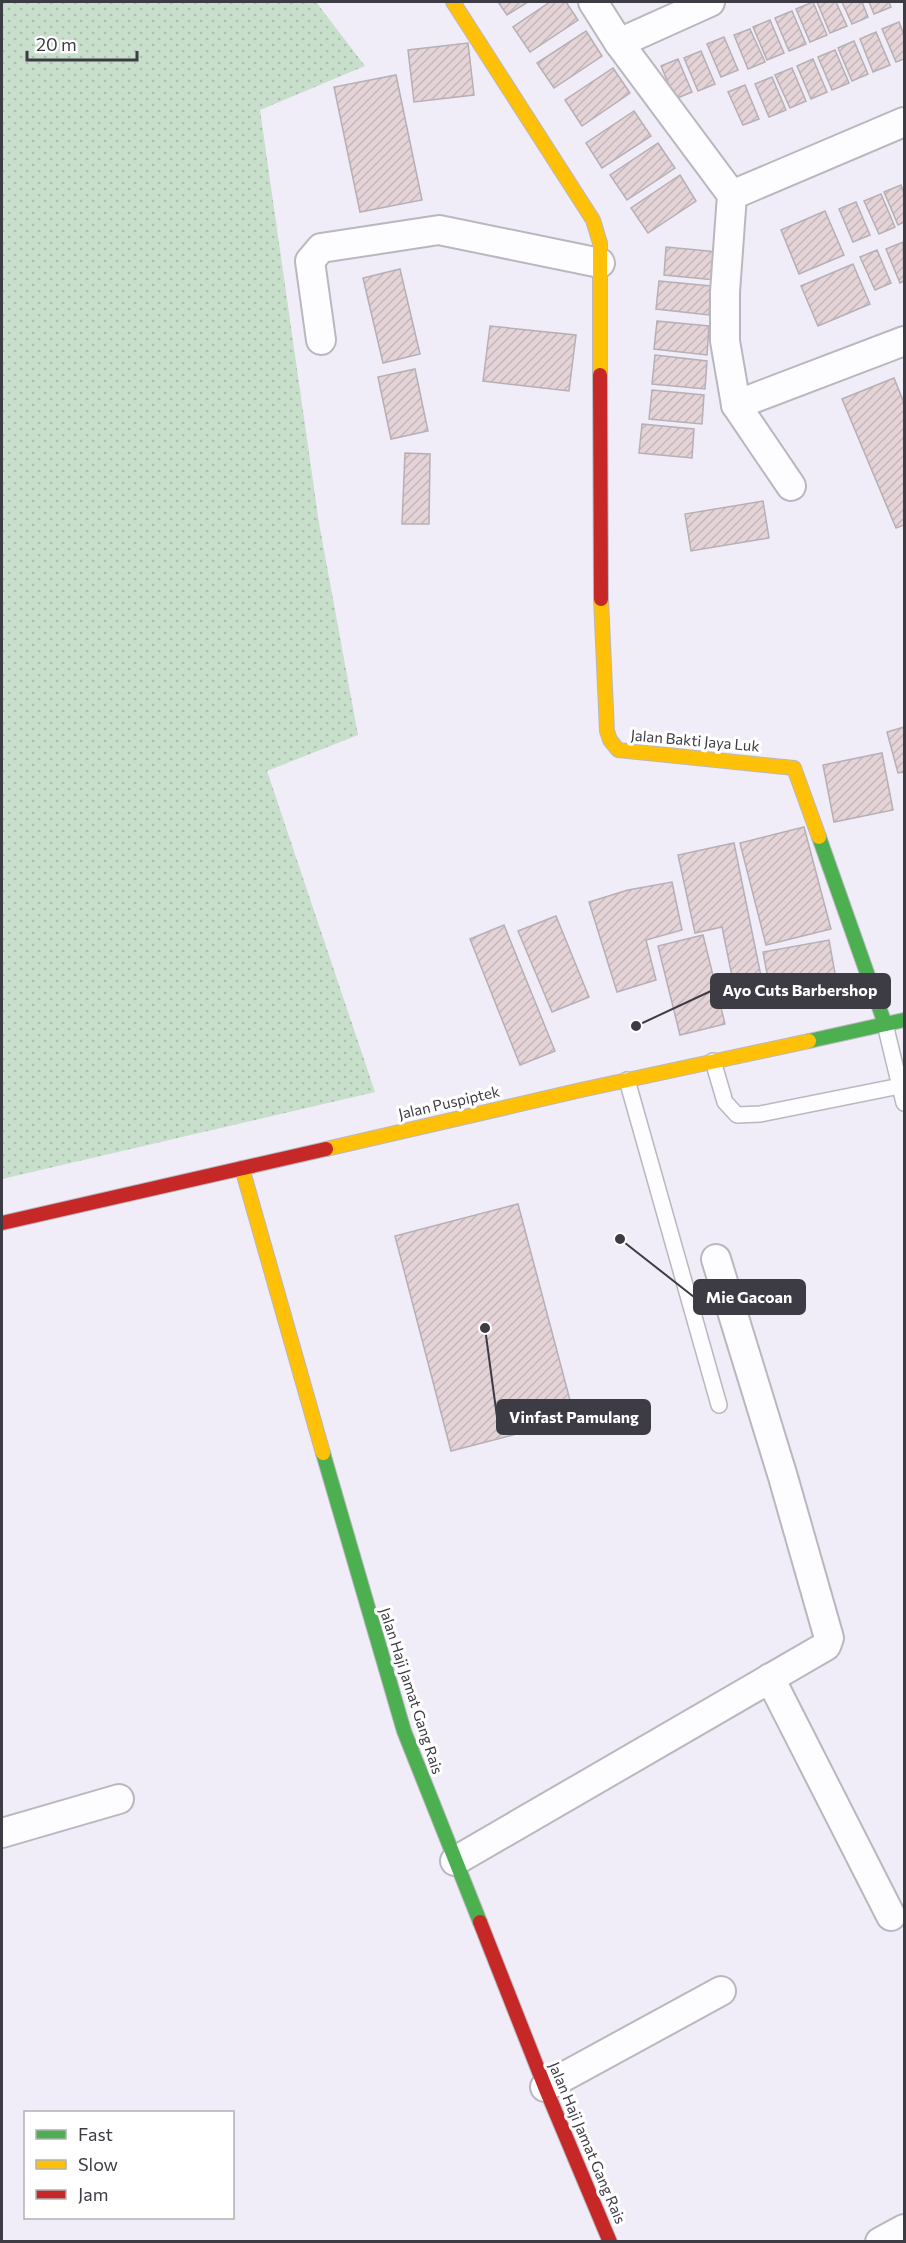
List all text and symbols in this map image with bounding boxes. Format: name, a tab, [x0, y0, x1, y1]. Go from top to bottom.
scale bar	[27, 24, 136, 62]
text: 20 m	[36, 33, 77, 55]
street label: Jalan Bakti Jaya Luk	[630, 725, 760, 755]
callout: Ayo Cuts Barbershop	[711, 974, 890, 1008]
text: Ayo Cuts Barbershop	[723, 980, 877, 999]
street label: Jalan Puspiptek	[396, 1082, 501, 1122]
callout: Mie Gacoan	[694, 1280, 805, 1314]
text: Mie Gacoan	[706, 1287, 792, 1306]
callout: Vinfast Pamulang	[497, 1400, 650, 1434]
text: Vinfast Pamulang	[509, 1407, 639, 1426]
street label: Jalan Haji Jamat Gang Rais	[376, 1605, 447, 1776]
street label: Jalan Haji Jamat Gang Rais	[546, 2059, 630, 2226]
legend	[24, 2111, 234, 2219]
text: Fast	[78, 2123, 113, 2145]
text: Slow	[78, 2153, 118, 2175]
text: Jam	[78, 2183, 108, 2205]

